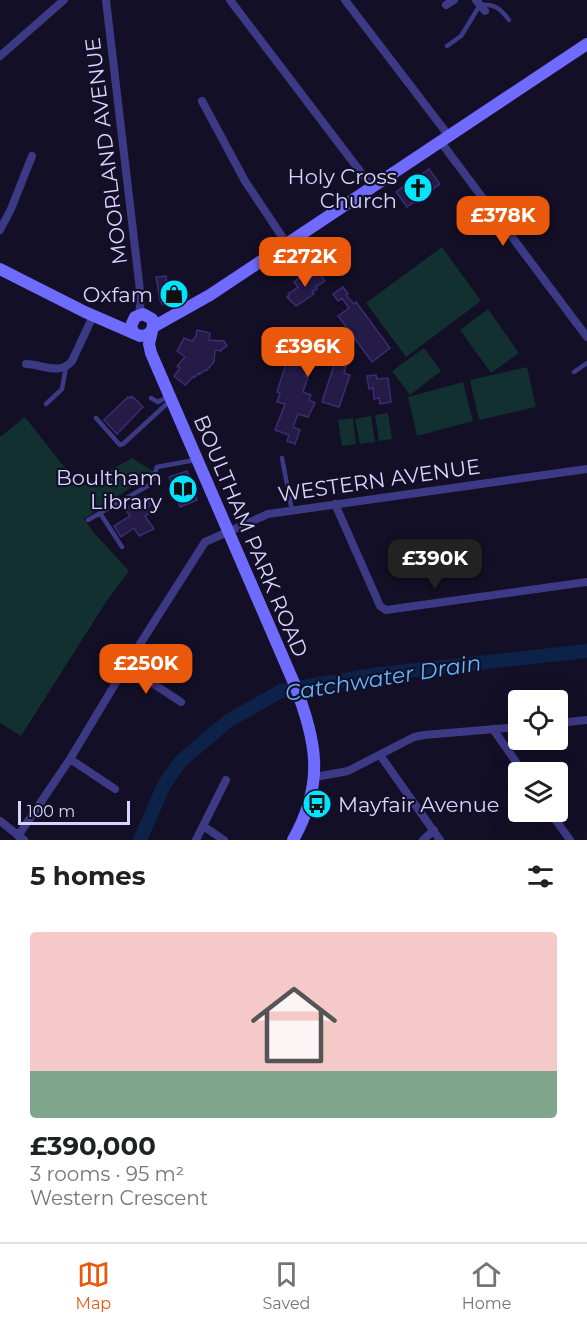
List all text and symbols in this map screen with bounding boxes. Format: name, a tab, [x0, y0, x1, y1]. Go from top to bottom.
street label: MOORLAND AVENUE	[80, 36, 132, 266]
place label: Holy Cross Church	[288, 164, 397, 213]
church icon: Holy Cross Church	[402, 172, 434, 204]
pin: £378K	[461, 196, 545, 247]
text: £378K	[471, 203, 535, 227]
pin: £272K	[263, 237, 347, 288]
text: £272K	[273, 244, 337, 268]
shop icon: Oxfam	[158, 278, 190, 310]
place label: Oxfam	[83, 282, 153, 307]
pin: £396K	[266, 327, 350, 378]
text: £396K	[275, 334, 341, 358]
street label: BOULTHAM PARK ROAD	[189, 411, 313, 661]
street label: WESTERN AVENUE	[276, 453, 482, 507]
place label: Boultham Library	[56, 465, 163, 514]
library icon: Boultham Library	[167, 473, 199, 505]
pin: £390K	[393, 539, 477, 590]
text: £390K	[402, 546, 468, 570]
pin: £250K	[104, 644, 188, 695]
water label: Catchwater Drain	[283, 649, 483, 707]
text: £250K	[113, 651, 179, 675]
map controls	[508, 690, 568, 822]
button: locate	[508, 690, 568, 750]
button: layers	[508, 762, 568, 822]
bus stop icon: Mayfair Avenue	[301, 788, 333, 820]
place label: Mayfair Avenue	[338, 792, 500, 817]
scale bar	[18, 798, 130, 826]
text: 100 m	[27, 802, 75, 821]
text: 5 homes	[30, 860, 146, 892]
icon: filters	[524, 860, 557, 893]
icon: home	[240, 971, 348, 1079]
text: £390,000	[30, 1130, 156, 1162]
text: 3 rooms · 95 m²	[30, 1162, 184, 1186]
text: Western Crescent	[30, 1186, 208, 1210]
tab: Map	[76, 1258, 111, 1313]
tab: Saved	[262, 1258, 310, 1313]
tab: Home	[462, 1258, 511, 1313]

